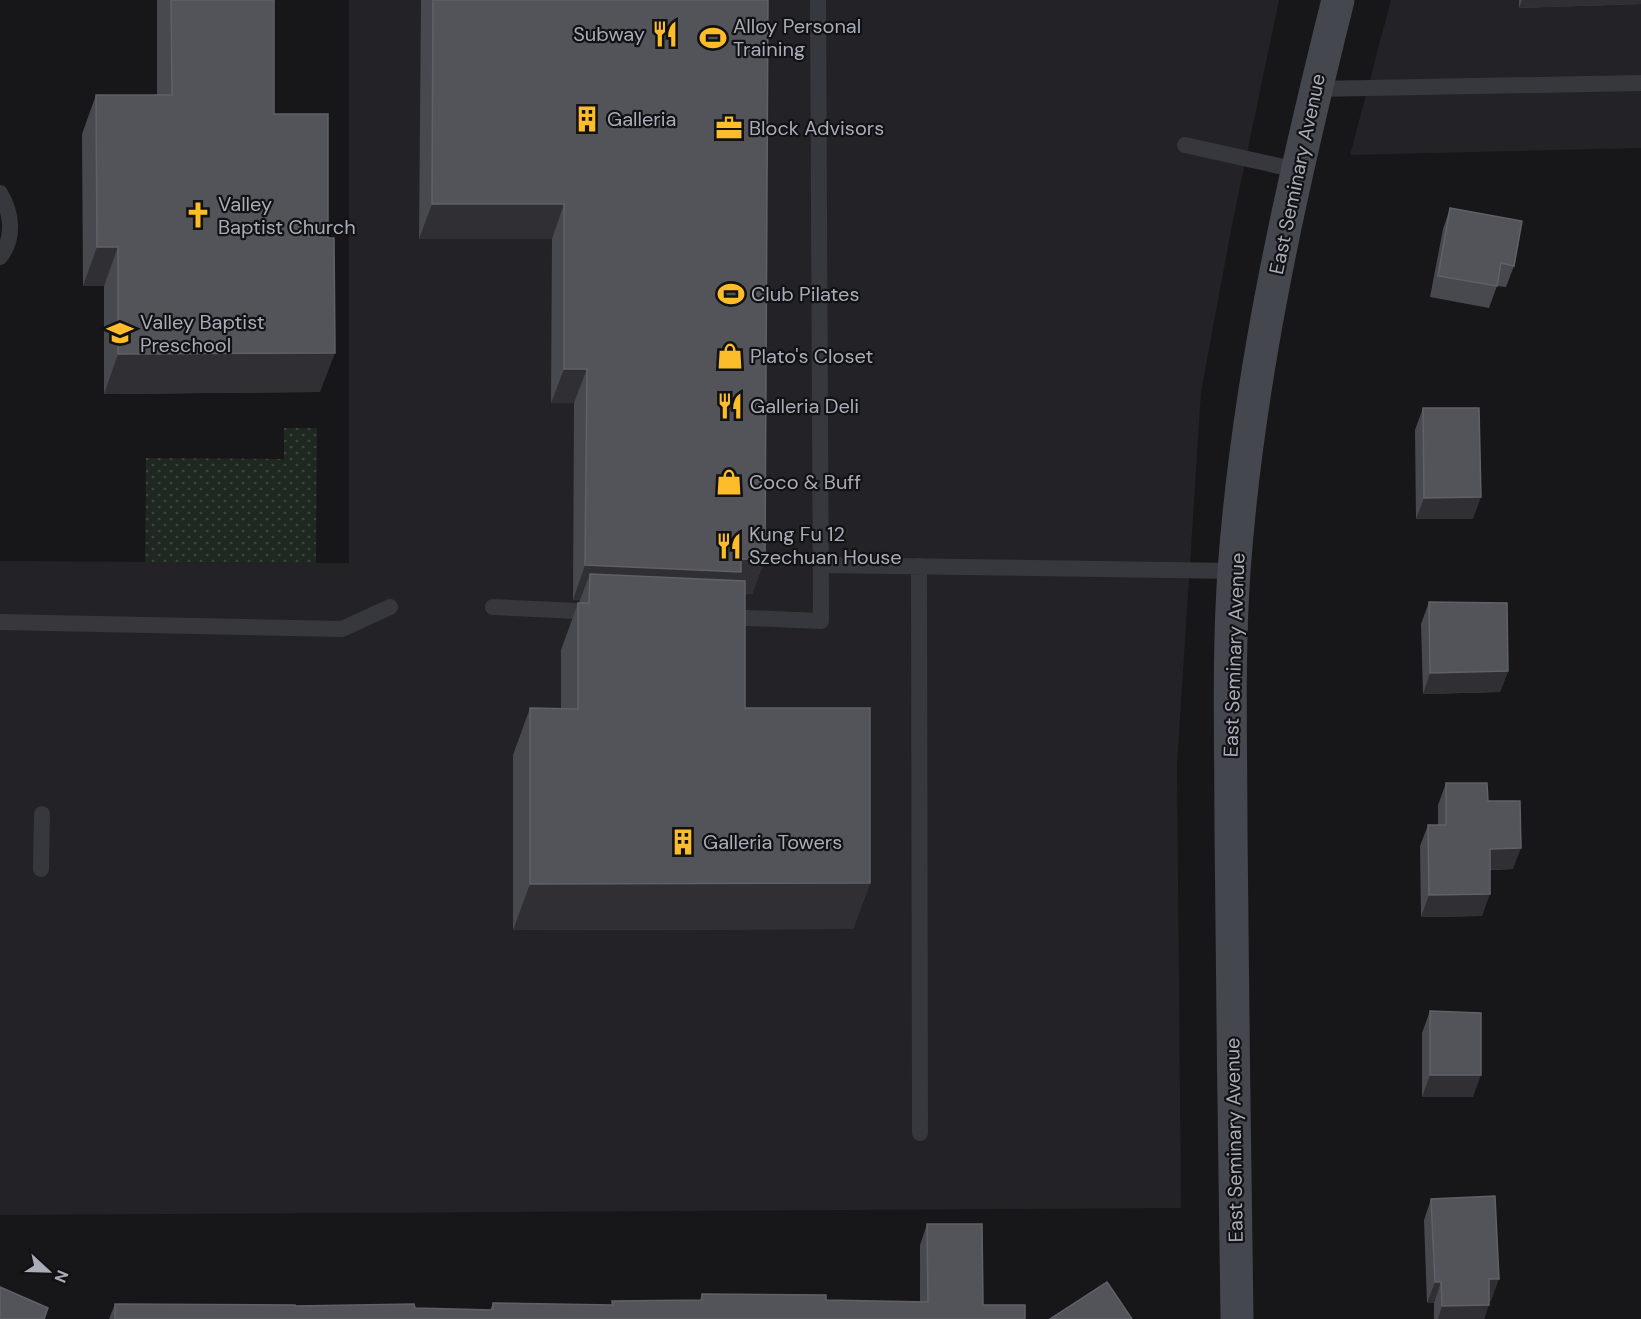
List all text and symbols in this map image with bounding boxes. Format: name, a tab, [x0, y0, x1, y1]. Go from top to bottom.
place label: Alloy Personal Training	[733, 13, 861, 62]
restaurant icon: Subway	[650, 19, 680, 49]
place label: Subway	[573, 21, 645, 47]
sports icon: Alloy Personal Training	[698, 23, 728, 53]
street label: East Seminary Avenue	[1263, 71, 1331, 277]
building icon: Galleria	[572, 104, 602, 134]
place label: Galleria	[607, 106, 676, 132]
office icon: Block Advisors	[714, 113, 744, 143]
place label: Block Advisors	[749, 115, 884, 141]
place label: Valley Baptist Church	[218, 191, 356, 240]
church icon: Valley Baptist Church	[183, 200, 213, 230]
sports icon: Club Pilates	[716, 279, 746, 309]
place label: Club Pilates	[751, 281, 860, 307]
place label: Valley Baptist Preschool	[140, 309, 265, 358]
school or university icon: Valley Baptist Preschool	[105, 318, 135, 348]
shop icon: Plato's Closet	[715, 341, 745, 371]
place label: Plato's Closet	[750, 343, 873, 369]
restaurant icon: Galleria Deli	[715, 391, 745, 421]
place label: Galleria Deli	[750, 393, 859, 419]
shop icon: Coco & Buff	[714, 467, 744, 497]
place label: Coco & Buff	[749, 469, 861, 495]
place label: Kung Fu 12 Szechuan House	[749, 521, 902, 570]
restaurant icon: Kung Fu 12 Szechuan House	[714, 531, 744, 561]
street label: East Seminary Avenue	[1217, 552, 1251, 758]
building icon: Galleria Towers	[668, 827, 698, 857]
place label: Galleria Towers	[703, 829, 842, 855]
street label: East Seminary Avenue	[1219, 1037, 1249, 1243]
north arrow	[18, 1241, 78, 1301]
text: N	[50, 1267, 73, 1286]

